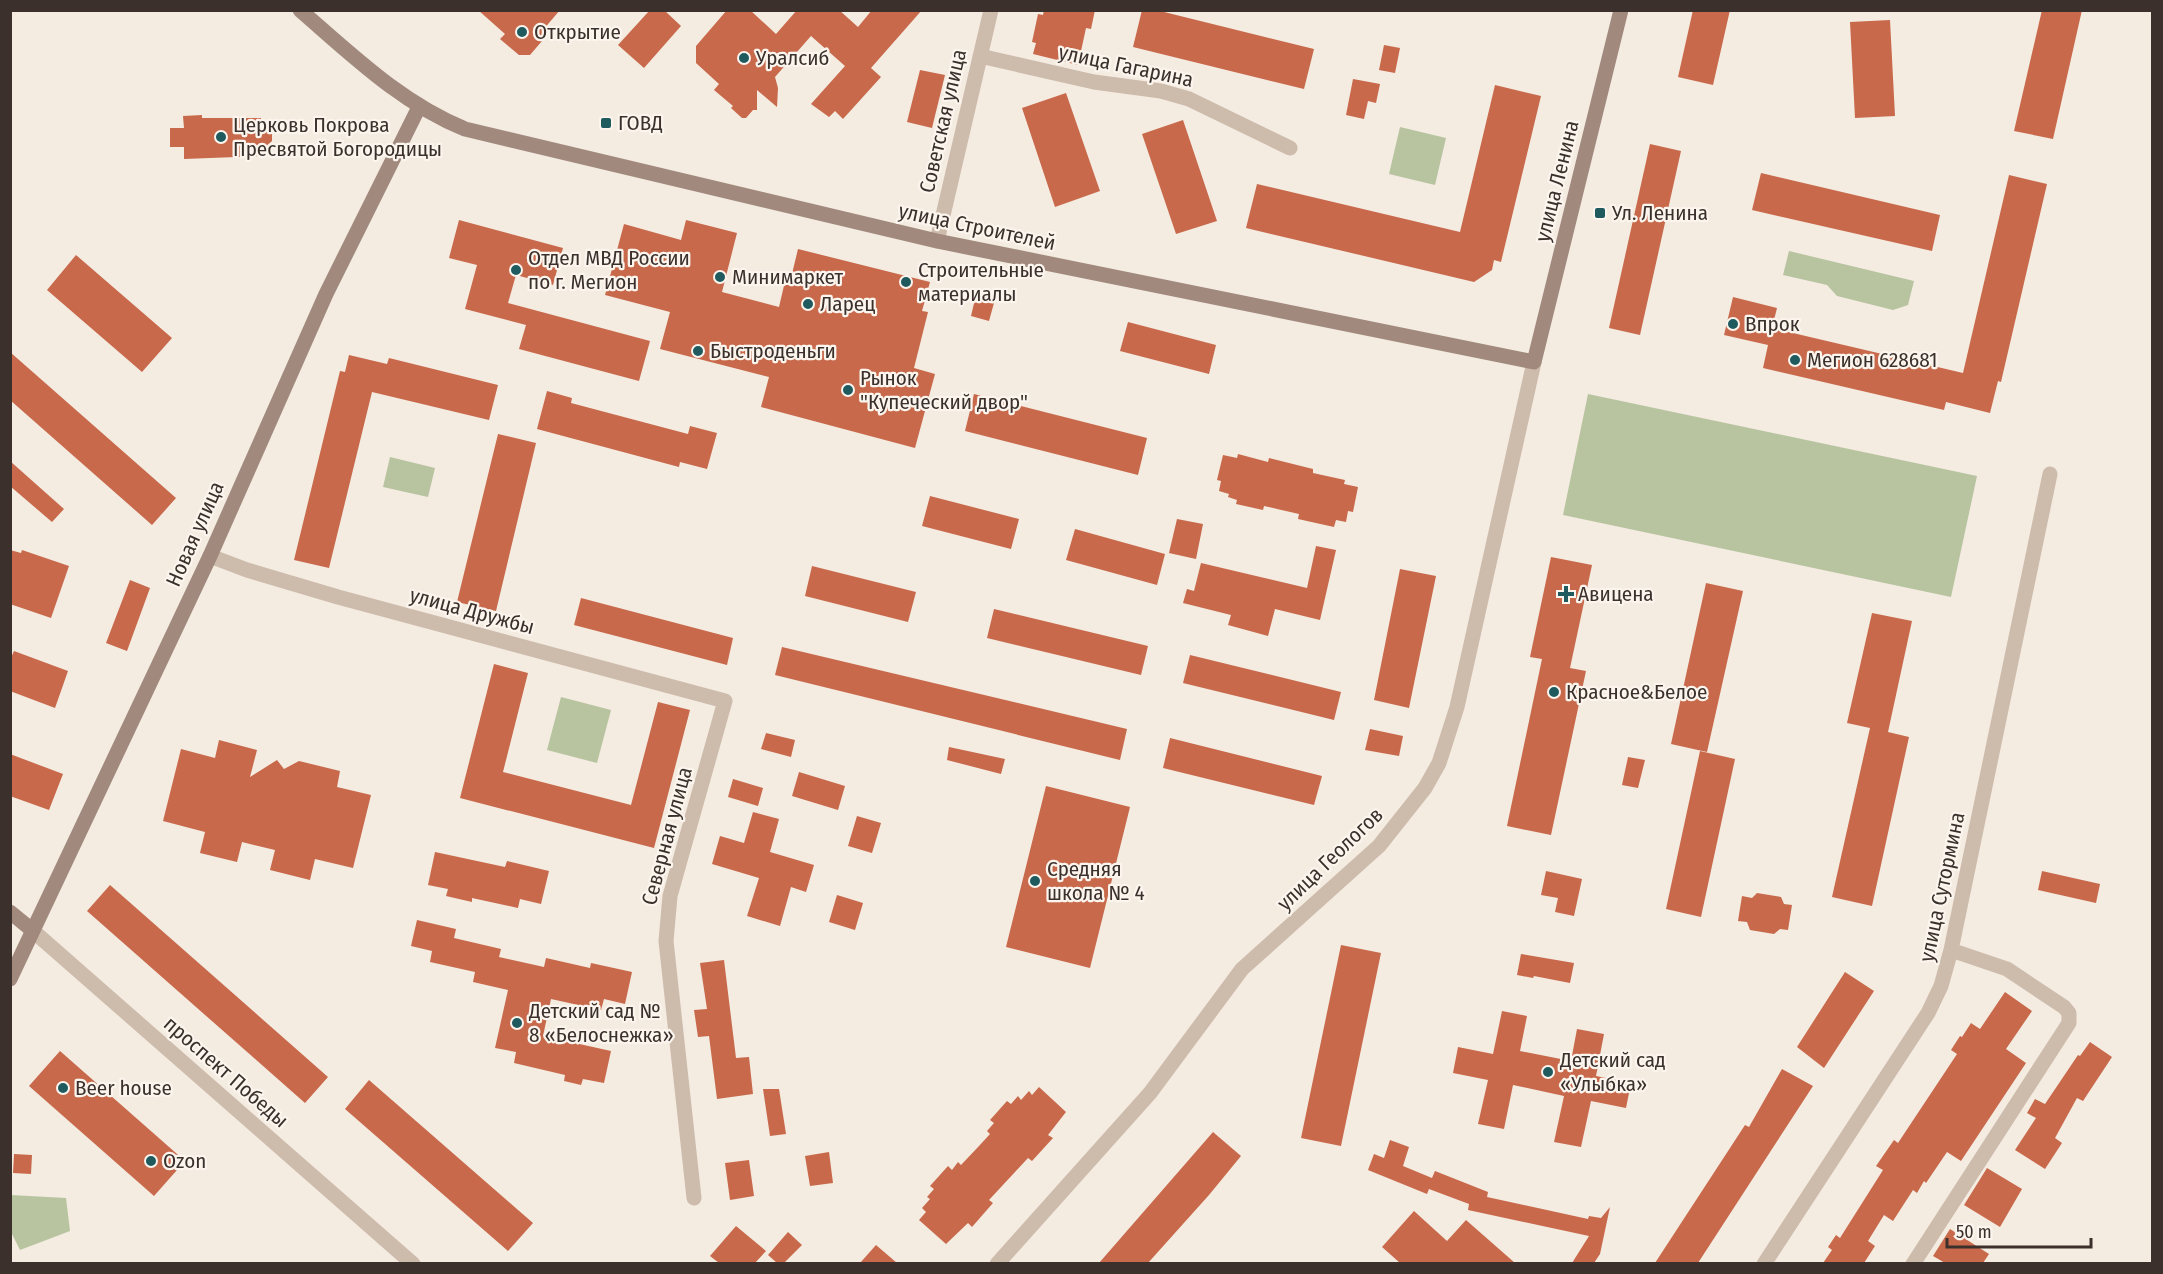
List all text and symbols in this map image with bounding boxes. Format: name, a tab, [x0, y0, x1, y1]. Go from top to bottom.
place label: Открытие	[534, 19, 621, 45]
marker: Открытие	[515, 25, 529, 39]
street label: улица Гагарина	[1056, 39, 1196, 93]
place label: Уралсиб	[755, 45, 829, 71]
street label: Советская улица	[914, 47, 972, 195]
marker: Уралсиб	[737, 51, 751, 65]
place label: ГОВД	[618, 110, 663, 136]
place label: Церковь Покрова Пресвятой Богородицы	[233, 112, 442, 162]
marker: ГОВД	[599, 116, 613, 130]
street label: улица Ленина	[1529, 118, 1585, 244]
marker: Церковь Покрова Пресвятой Богородицы	[214, 130, 228, 144]
street label: улица Строителей	[896, 198, 1058, 256]
place label: Ул. Ленина	[1611, 200, 1708, 226]
marker: Ул. Ленина	[1593, 206, 1607, 220]
place label: Отдел МВД России по г. Мегион	[528, 245, 690, 295]
place label: Строительные материалы	[918, 257, 1044, 307]
marker: Отдел МВД России по г. Мегион	[509, 263, 523, 277]
place label: Минимаркет	[732, 264, 843, 290]
marker: Минимаркет	[713, 270, 727, 284]
marker: Строительные материалы	[899, 275, 913, 289]
place label: Ларец	[820, 291, 875, 317]
marker: Ларец	[801, 297, 815, 311]
place label: Впрок	[1745, 311, 1800, 337]
marker: Впрок	[1726, 317, 1740, 331]
place label: Быстроденьги	[710, 338, 836, 364]
marker: Быстроденьги	[691, 344, 705, 358]
place label: Мегион 628681	[1807, 347, 1937, 373]
marker: Мегион 628681	[1788, 353, 1802, 367]
place label: Рынок "Купеческий двор"	[860, 365, 1028, 415]
marker: Рынок "Купеческий двор"	[841, 383, 855, 397]
street label: Новая улица	[160, 477, 230, 591]
place label: Авицена	[1578, 581, 1654, 607]
street label: улица Дружбы	[407, 582, 537, 640]
marker: Авицена	[1559, 587, 1573, 601]
place label: Красное&Белое	[1566, 679, 1707, 705]
marker: Красное&Белое	[1547, 685, 1561, 699]
street label: Северная улица	[636, 764, 698, 908]
street label: улица Геологов	[1272, 802, 1388, 916]
street label: улица Сутормина	[1913, 810, 1971, 964]
place label: Средняя школа № 4	[1047, 856, 1145, 906]
marker: Средняя школа № 4	[1028, 874, 1042, 888]
place label: Детский сад № 8 «Белоснежка»	[528, 998, 674, 1048]
street label: проспект Победы	[158, 1011, 294, 1133]
marker: Детский сад № 8 «Белоснежка»	[510, 1016, 524, 1030]
place label: Детский сад «Улыбка»	[1559, 1047, 1666, 1097]
marker: Детский сад «Улыбка»	[1541, 1065, 1555, 1079]
place label: Beer house	[75, 1075, 172, 1101]
marker: Beer house	[56, 1081, 70, 1095]
place label: Ozon	[163, 1148, 206, 1174]
marker: Ozon	[144, 1154, 158, 1168]
scale bar	[1947, 1211, 2091, 1249]
text: 50 m	[1956, 1221, 1992, 1243]

